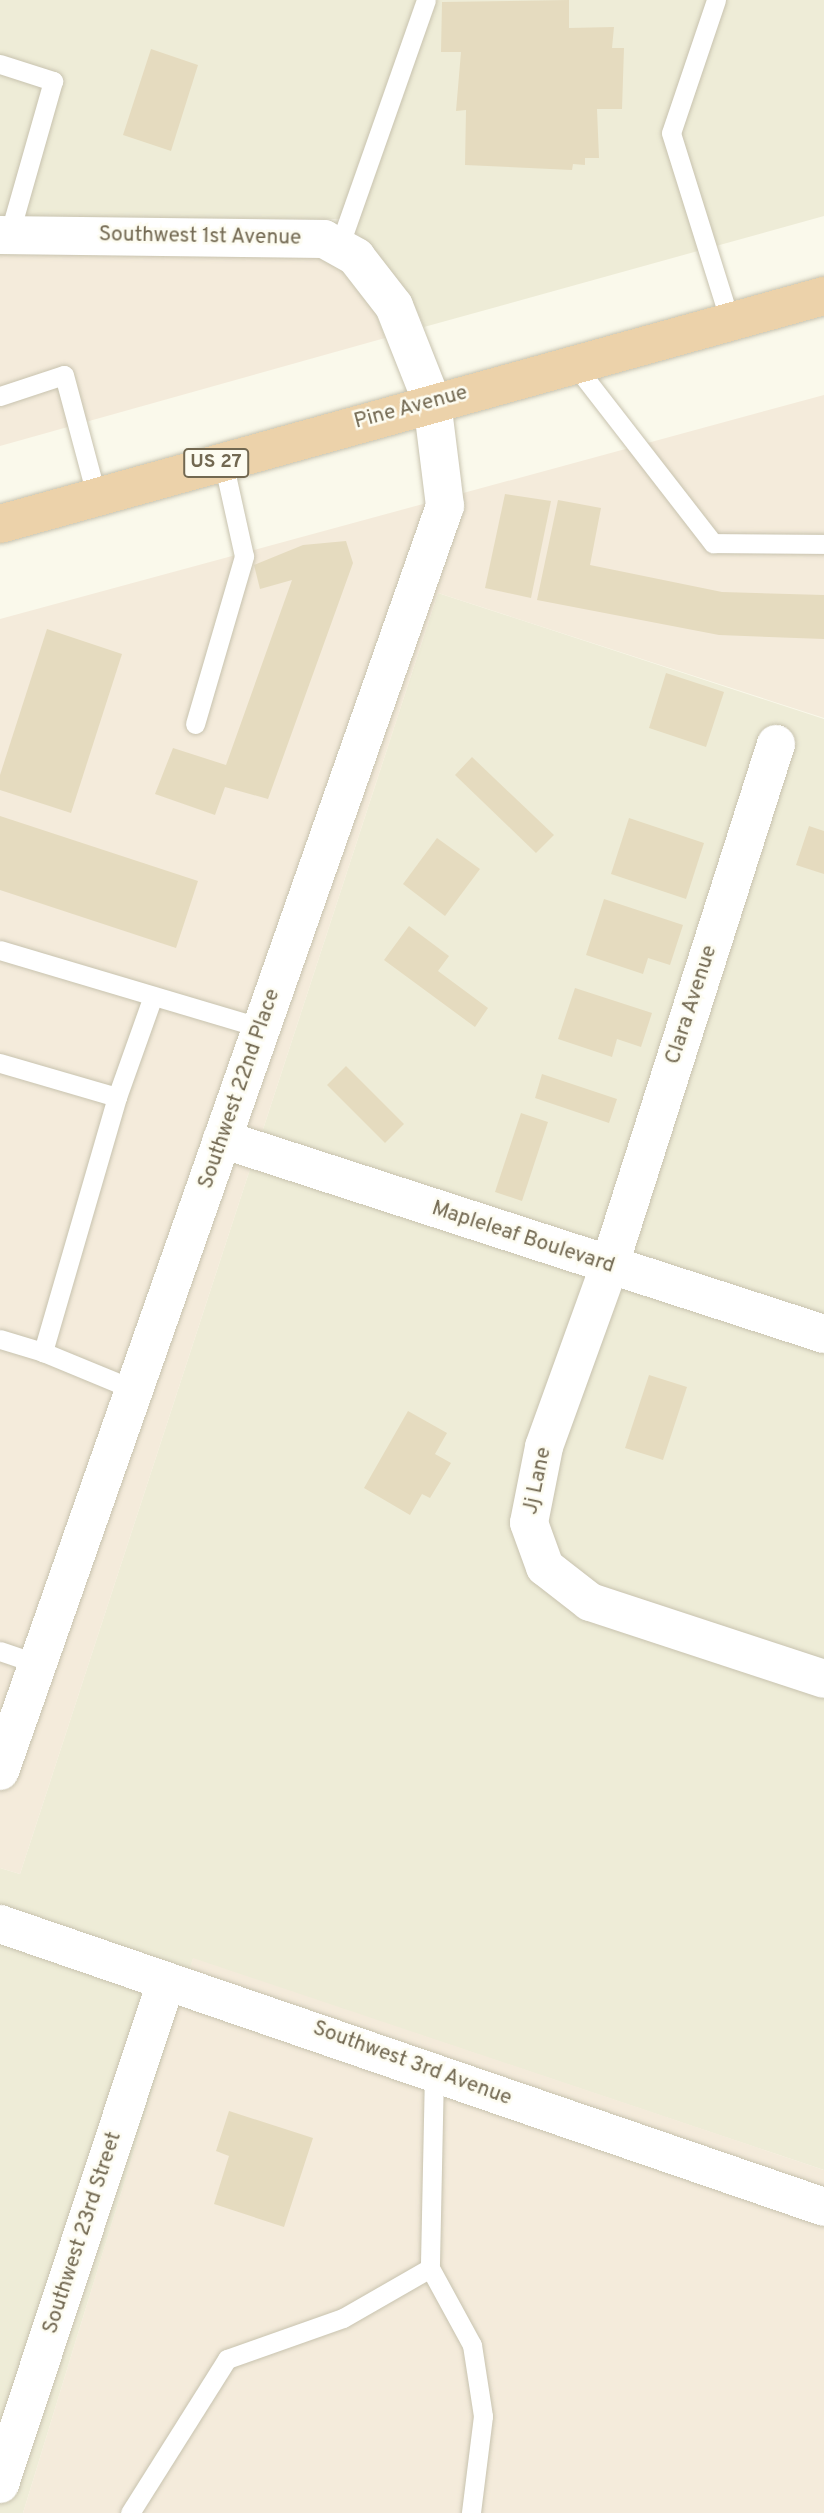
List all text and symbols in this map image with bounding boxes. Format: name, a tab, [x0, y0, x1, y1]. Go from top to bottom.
street label: Southwest 1st Avenue	[98, 223, 302, 251]
street label: Pine Avenue	[351, 381, 471, 435]
road number: US 27	[183, 447, 249, 478]
street label: Clara Avenue	[661, 942, 723, 1068]
street label: Southwest 22nd Place	[194, 986, 286, 1192]
street label: Mapleleaf Boulevard	[428, 1197, 618, 1279]
street label: Jj Lane	[519, 1445, 557, 1517]
street label: Southwest 3rd Avenue	[309, 2016, 515, 2112]
street label: Southwest 23rd Street	[38, 2129, 128, 2337]

